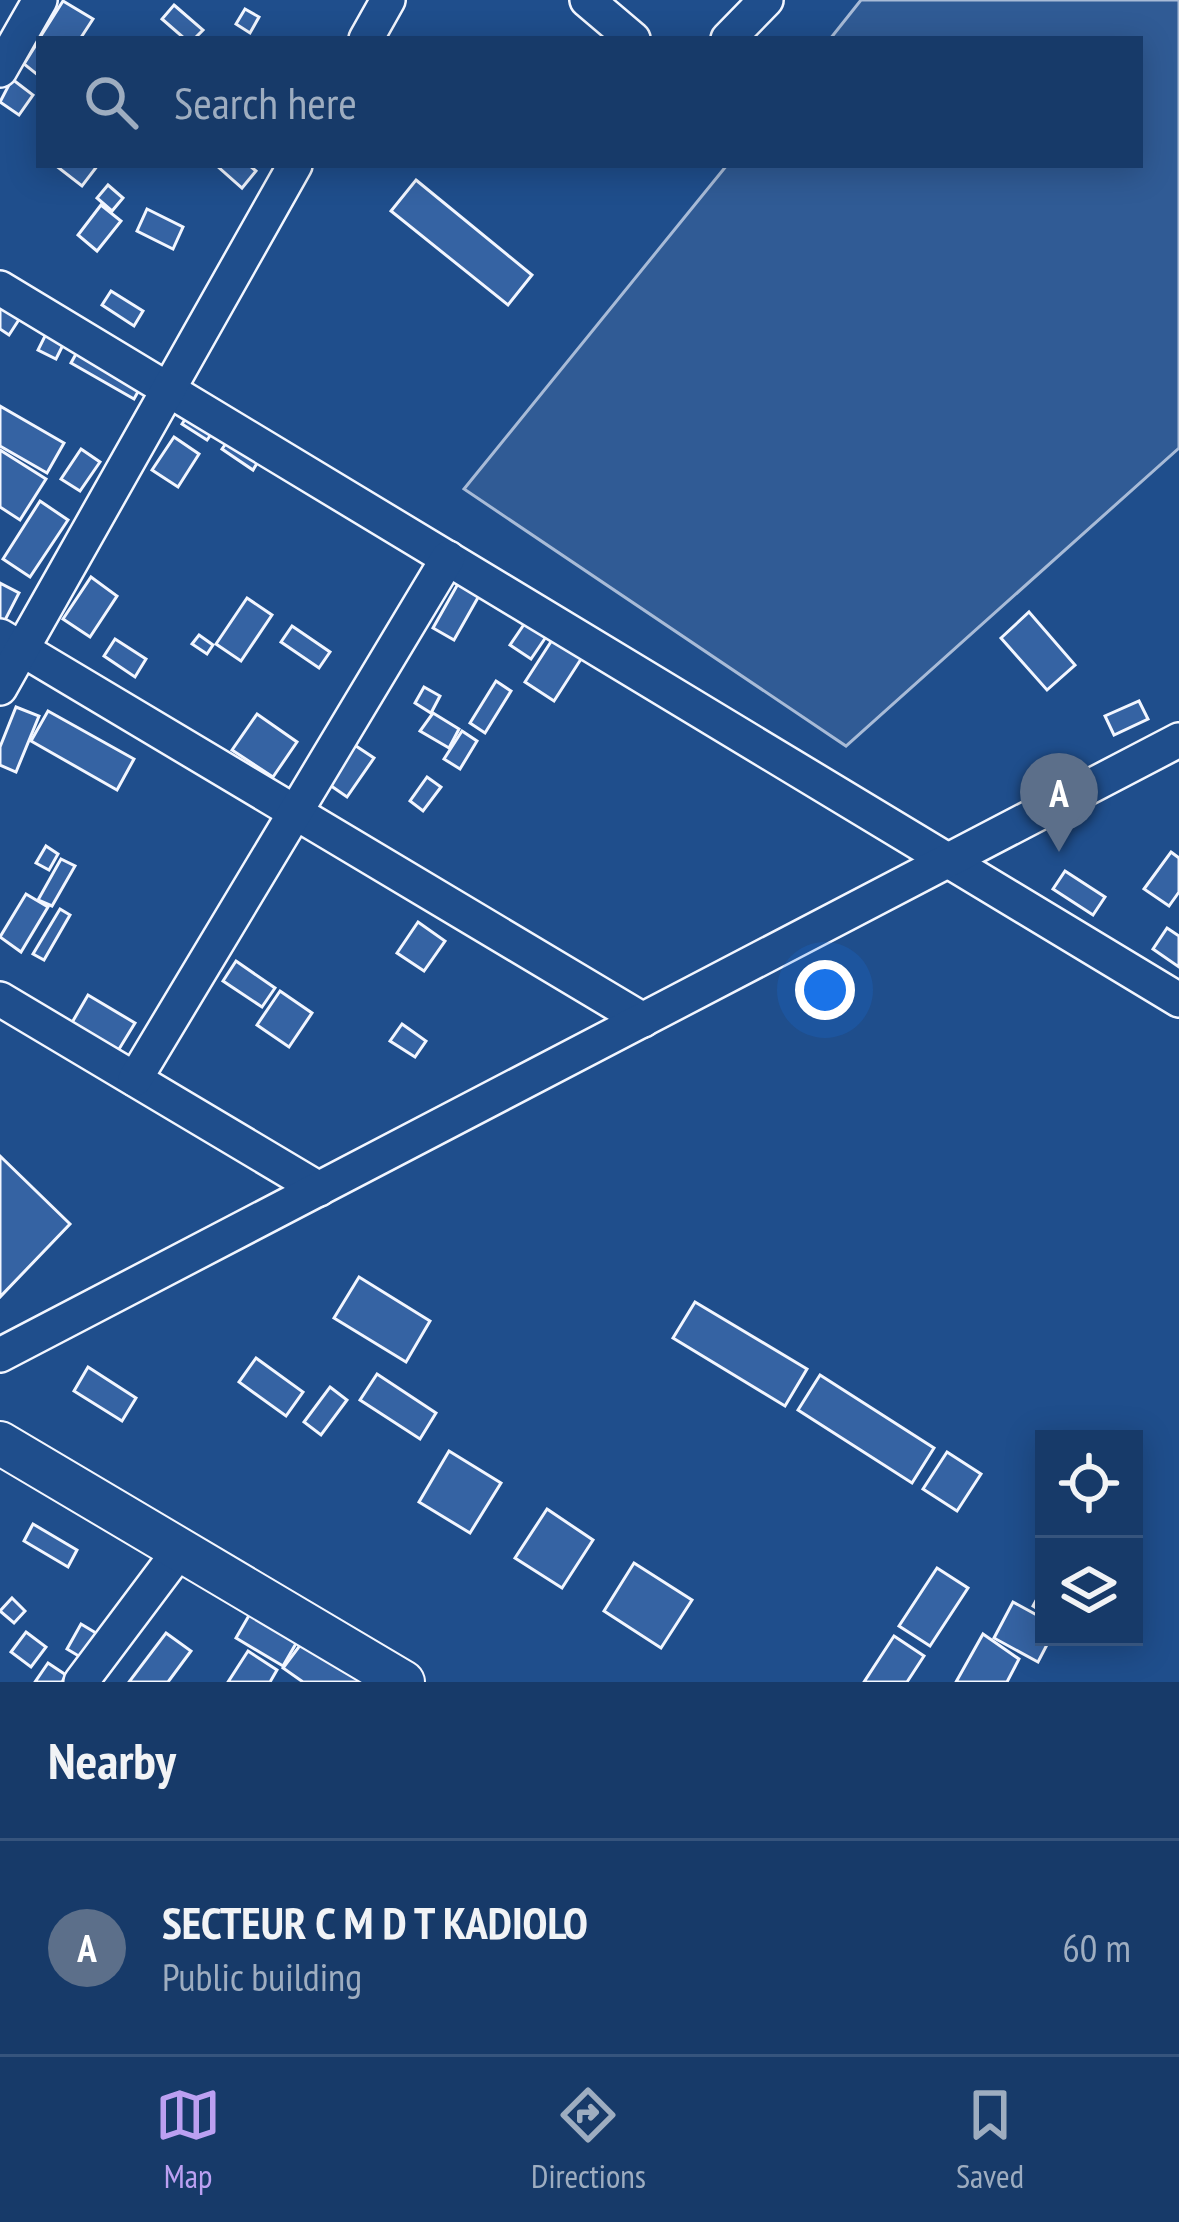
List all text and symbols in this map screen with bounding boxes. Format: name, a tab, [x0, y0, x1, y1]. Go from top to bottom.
search box	[36, 36, 1143, 168]
icon: search	[78, 69, 144, 135]
text: Search here	[174, 73, 357, 131]
pin: A	[1020, 753, 1098, 852]
your location	[795, 960, 855, 1020]
map controls	[1035, 1430, 1143, 1646]
button: locate	[1035, 1430, 1143, 1538]
button: layers	[1035, 1538, 1143, 1646]
text: Nearby	[48, 1727, 176, 1793]
text: SECTEUR C M D T KADIOLO	[162, 1893, 588, 1951]
text: A	[77, 1922, 97, 1973]
text: 60 m	[1062, 1922, 1131, 1973]
text: Public building	[162, 1951, 362, 2002]
tab: Map	[155, 2082, 221, 2197]
tab: Directions	[531, 2082, 646, 2197]
tab: Saved	[956, 2082, 1024, 2197]

